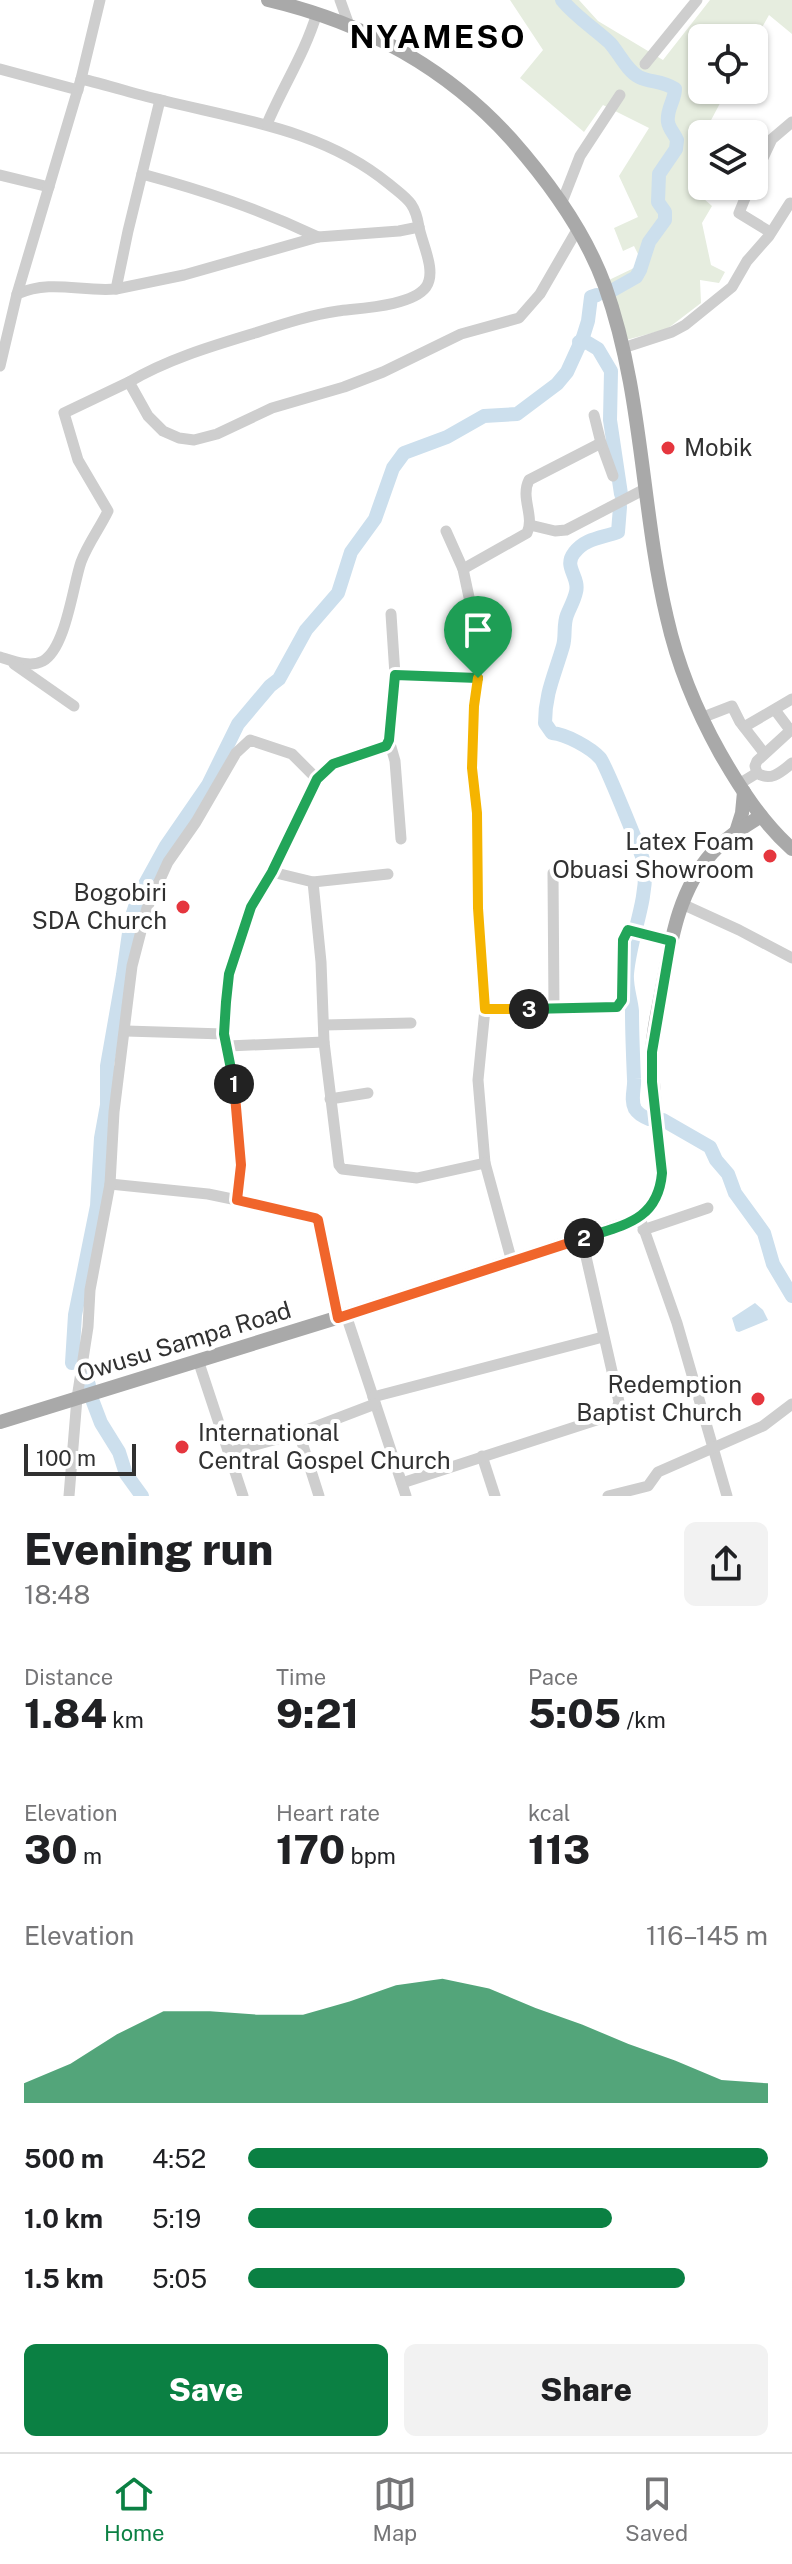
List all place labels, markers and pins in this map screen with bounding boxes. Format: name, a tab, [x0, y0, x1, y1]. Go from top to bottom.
place label: Mobik	[684, 433, 753, 461]
marker: Mobik	[659, 439, 677, 457]
pin	[444, 596, 512, 678]
place label: Latex Foam Obuasi Showroom	[552, 827, 754, 883]
marker: Latex Foam Obuasi Showroom	[761, 847, 779, 865]
place label: Bogobiri SDA Church	[32, 878, 167, 934]
marker: Bogobiri SDA Church	[174, 898, 192, 916]
pin: 3	[509, 989, 549, 1029]
pin: 1	[214, 1064, 254, 1104]
pin: 2	[564, 1218, 604, 1258]
place label: Redemption Baptist Church	[576, 1370, 742, 1426]
marker: Redemption Baptist Church	[749, 1390, 767, 1408]
place label: International Central Gospel Church	[198, 1418, 451, 1474]
marker: International Central Gospel Church	[173, 1438, 191, 1456]

